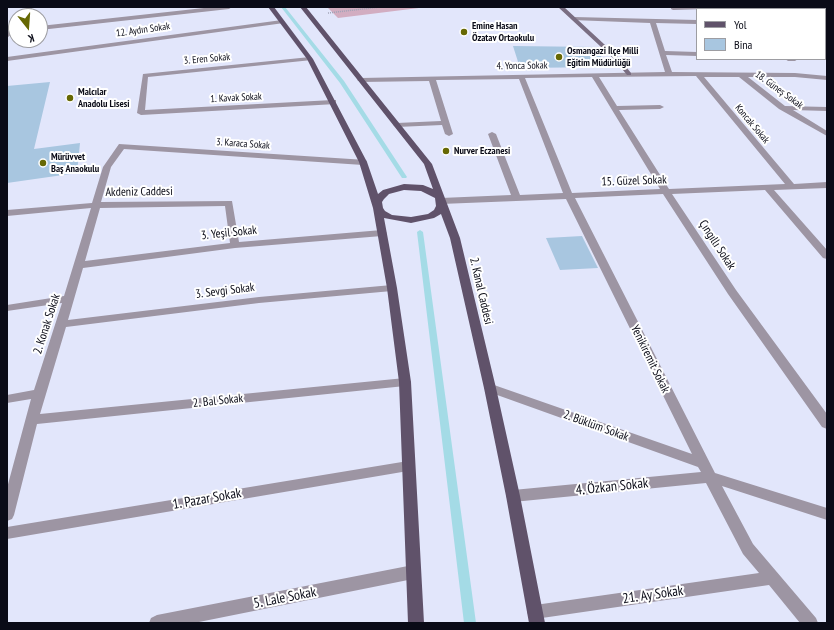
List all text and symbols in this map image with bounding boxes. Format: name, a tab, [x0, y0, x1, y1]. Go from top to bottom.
north arrow	[8, 8, 48, 48]
legend	[696, 8, 826, 60]
text: Yol	[734, 17, 747, 32]
street label: 12. Aydın Sokak	[115, 20, 171, 40]
place label: Emine Hasan Özatav Ortaokulu	[472, 20, 534, 44]
marker: Emine Hasan Özatav Ortaokulu	[459, 27, 469, 37]
text: K	[26, 31, 36, 46]
text: Bina	[734, 37, 752, 52]
place label: Osmangazi İlçe Milli Eğitim Müdürlüğü	[567, 45, 638, 68]
street label: 3. Eren Sokak	[183, 51, 231, 67]
marker: Osmangazi İlçe Milli Eğitim Müdürlüğü	[554, 52, 564, 62]
street label: 4. Yonca Sokak	[496, 60, 548, 72]
street label: 18. Güneş Sokak	[753, 69, 805, 111]
place label: Malcılar Anadolu Lisesi	[78, 86, 129, 110]
street label: 1. Kavak Sokak	[210, 91, 262, 105]
marker: Malcılar Anadolu Lisesi	[65, 93, 75, 103]
street label: Koncak Sokak	[732, 102, 772, 146]
street label: 3. Karaca Sokak	[216, 136, 270, 152]
place label: Nurver Eczanesi	[454, 145, 510, 157]
marker: Nurver Eczanesi	[441, 146, 451, 156]
place label: Mürüvvet Baş Anaokulu	[51, 151, 99, 174]
marker: Mürüvvet Baş Anaokulu	[38, 158, 48, 168]
street label: 15. Güzel Sokak	[601, 173, 667, 189]
street label: Akdeniz Caddesi	[105, 184, 173, 200]
street label: Çıngıllı Sokak	[696, 217, 738, 273]
street label: 3. Yeşil Sokak	[200, 223, 258, 243]
street label: 2. Kanal Caddesi	[466, 256, 496, 326]
street label: 3. Sevgi Sokak	[195, 280, 255, 302]
street label: 2. Konak Sokak	[31, 292, 63, 356]
street label: Yenikiremit Sokak	[627, 323, 673, 395]
street label: 2. Bal Sokak	[192, 391, 244, 411]
street label: 2. Büklüm Sokak	[561, 408, 631, 444]
street label: 4. Özkan Sokak	[575, 475, 649, 499]
street label: 1. Pazar Sokak	[171, 485, 243, 513]
street label: 21. Ay Sokak	[622, 582, 684, 608]
street label: 5. Lale Sokak	[252, 584, 318, 612]

